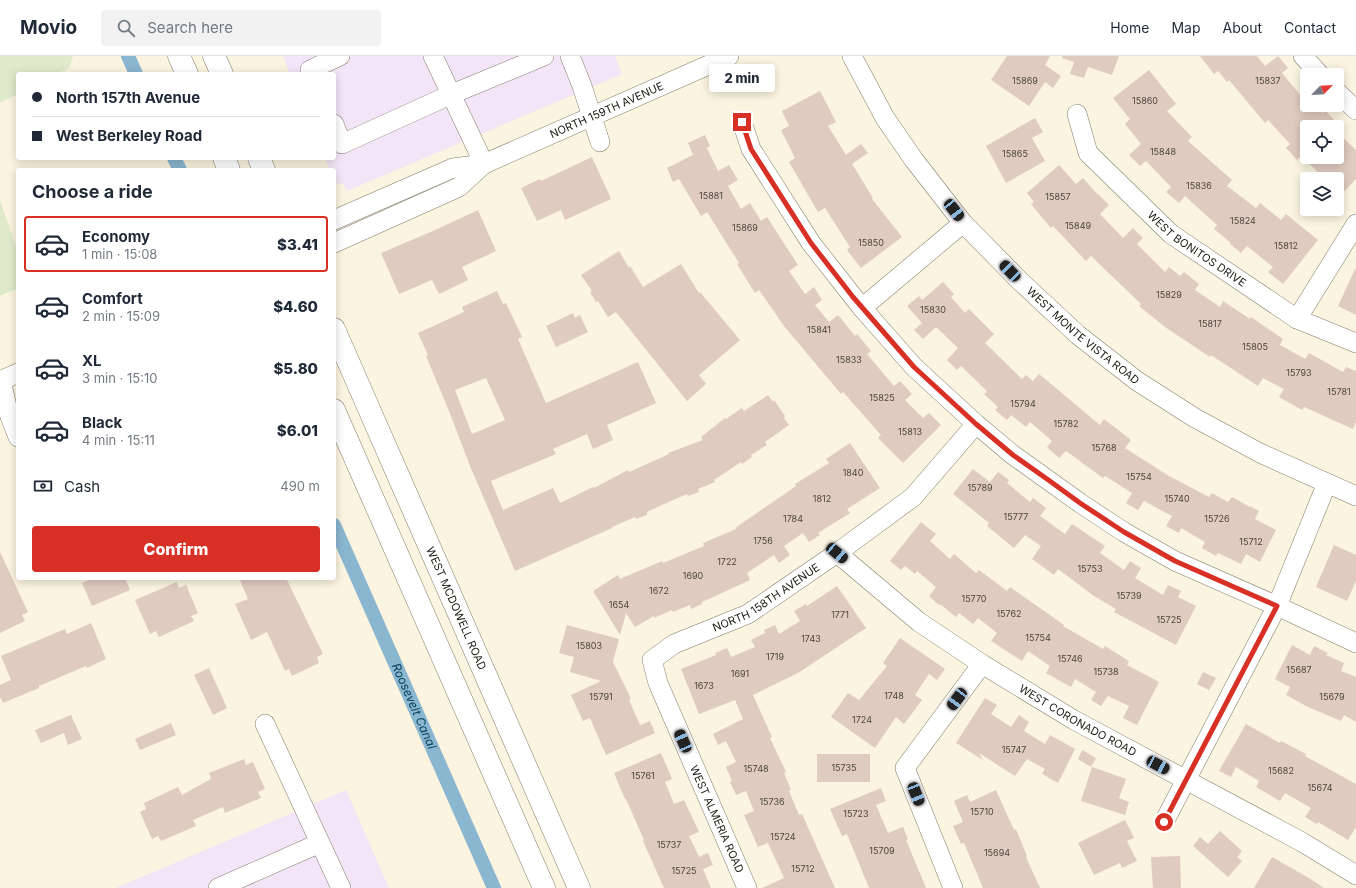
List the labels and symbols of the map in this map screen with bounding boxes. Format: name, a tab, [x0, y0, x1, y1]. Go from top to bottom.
callout: 2 min	[709, 64, 775, 92]
north arrow	[1300, 68, 1344, 112]
house number: 15869	[1012, 75, 1038, 86]
house number: 15837	[1255, 75, 1281, 86]
street label: NORTH 159TH AVENUE	[548, 79, 665, 141]
house number: 15860	[1132, 95, 1158, 106]
route end	[733, 113, 751, 131]
house number: 15848	[1150, 146, 1176, 157]
house number: 15865	[1002, 148, 1028, 159]
house number: 15836	[1186, 180, 1212, 191]
house number: 15881	[699, 190, 723, 201]
house number: 15857	[1045, 191, 1071, 202]
car	[942, 197, 966, 223]
street label: WEST BONITOS DRIVE	[1145, 208, 1249, 290]
house number: 15824	[1230, 215, 1256, 226]
house number: 15849	[1065, 220, 1091, 231]
house number: 15869	[732, 222, 758, 233]
house number: 15850	[858, 237, 884, 248]
house number: 15812	[1274, 240, 1298, 251]
car	[997, 258, 1023, 284]
street label: WEST MONTE VISTA ROAD	[1024, 284, 1142, 387]
house number: 15829	[1156, 289, 1182, 300]
house number: 15830	[920, 304, 946, 315]
house number: 15817	[1198, 318, 1222, 329]
house number: 15841	[807, 324, 831, 335]
house number: 15805	[1242, 341, 1268, 352]
house number: 15833	[836, 354, 862, 365]
house number: 15793	[1286, 367, 1312, 378]
house number: 15781	[1327, 386, 1351, 397]
house number: 15825	[869, 392, 895, 403]
house number: 15794	[1010, 398, 1036, 409]
house number: 15782	[1053, 418, 1079, 429]
house number: 15813	[898, 426, 922, 437]
house number: 15768	[1091, 442, 1117, 453]
house number: 1840	[843, 467, 864, 478]
house number: 15754	[1126, 471, 1152, 482]
house number: 15789	[967, 482, 993, 493]
house number: 1812	[813, 493, 831, 504]
house number: 15740	[1164, 493, 1190, 504]
house number: 15777	[1004, 511, 1028, 522]
house number: 1784	[783, 513, 803, 524]
house number: 15726	[1204, 513, 1230, 524]
house number: 1756	[753, 535, 773, 546]
house number: 15712	[1239, 536, 1263, 547]
car	[824, 541, 850, 565]
street label: WEST MCDOWELL ROAD	[423, 545, 490, 672]
house number: 1722	[717, 556, 737, 567]
street label: NORTH 158TH AVENUE	[710, 560, 822, 635]
house number: 15753	[1077, 563, 1103, 574]
house number: 1690	[683, 570, 704, 581]
house number: 1672	[649, 585, 669, 596]
house number: 15739	[1116, 590, 1142, 601]
house number: 15770	[961, 593, 987, 604]
house number: 1654	[609, 599, 629, 610]
house number: 15762	[996, 608, 1022, 619]
house number: 1771	[831, 609, 849, 620]
house number: 15725	[1156, 614, 1182, 625]
house number: 15754	[1025, 632, 1051, 643]
house number: 1743	[801, 633, 821, 644]
house number: 15803	[576, 640, 602, 651]
house number: 1719	[766, 651, 784, 662]
house number: 15746	[1057, 653, 1083, 664]
water label: Roosevelt Canal	[389, 661, 440, 751]
house number: 15687	[1286, 664, 1312, 675]
house number: 15738	[1093, 666, 1119, 677]
house number: 1691	[731, 668, 749, 679]
house number: 1673	[694, 680, 714, 691]
street label: WEST CORONADO ROAD	[1017, 681, 1139, 759]
car	[945, 686, 969, 712]
house number: 1748	[884, 690, 904, 701]
house number: 15791	[589, 691, 613, 702]
house number: 15679	[1319, 691, 1345, 702]
house number: 1724	[852, 714, 872, 725]
car	[673, 728, 693, 754]
house number: 15747	[1002, 744, 1026, 755]
car	[1145, 754, 1171, 776]
house number: 15735	[831, 762, 857, 773]
street label: WEST ALMERIA ROAD	[687, 763, 747, 875]
house number: 15748	[743, 763, 769, 774]
house number: 15682	[1268, 765, 1294, 776]
house number: 15761	[631, 770, 655, 781]
car	[906, 781, 926, 807]
house number: 15674	[1307, 782, 1333, 793]
house number: 15736	[759, 796, 785, 807]
house number: 15710	[970, 806, 994, 817]
house number: 15723	[843, 808, 869, 819]
route start	[1155, 813, 1173, 831]
house number: 15724	[770, 831, 796, 842]
house number: 15737	[657, 839, 681, 850]
house number: 15709	[869, 845, 895, 856]
house number: 15694	[984, 847, 1010, 858]
house number: 15712	[791, 863, 815, 874]
house number: 15725	[671, 865, 697, 876]

